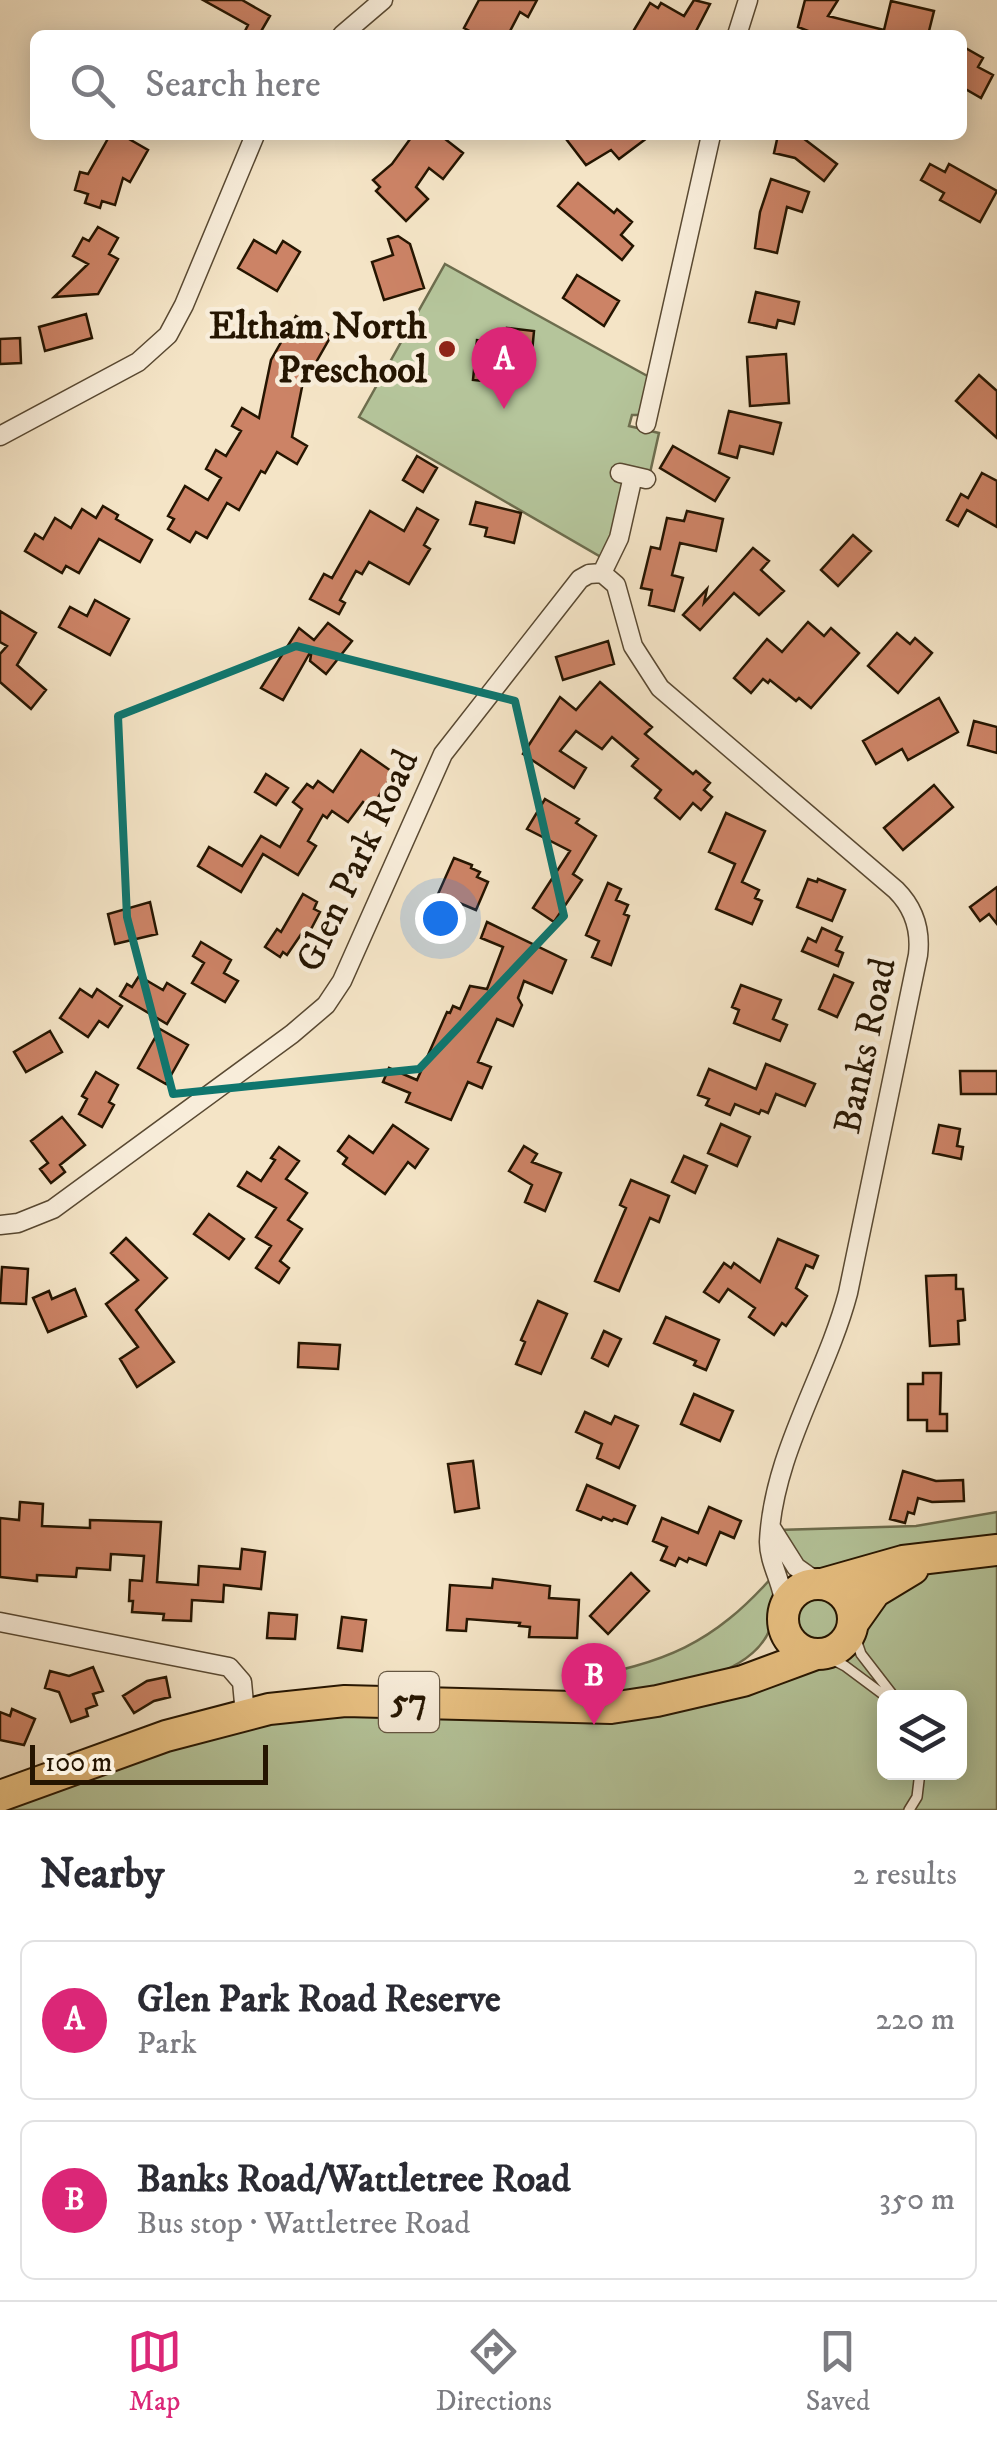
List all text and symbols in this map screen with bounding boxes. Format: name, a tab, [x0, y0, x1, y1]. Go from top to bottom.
search box	[30, 30, 967, 140]
icon: search	[65, 58, 120, 113]
text: Search here	[145, 61, 321, 109]
place label: Eltham North Preschool	[209, 303, 428, 395]
pin: A	[472, 326, 536, 409]
marker: Eltham North Preschool	[436, 338, 458, 360]
street label: Glen Park Road	[286, 742, 430, 980]
your location	[415, 893, 466, 944]
street label: Banks Road	[824, 954, 908, 1138]
pin: B	[562, 1642, 626, 1725]
road number: 57	[379, 1672, 439, 1732]
map controls	[877, 1690, 967, 1780]
button: layers	[877, 1690, 967, 1780]
scale bar	[30, 1740, 268, 1784]
text: 100 m	[45, 1745, 112, 1780]
text: Nearby	[40, 1849, 164, 1901]
text: 2 results	[853, 1855, 957, 1895]
text: Glen Park Road Reserve	[137, 1976, 501, 2024]
text: A	[64, 2000, 85, 2040]
text: 220 m	[875, 2000, 955, 2040]
text: Park	[137, 2024, 197, 2064]
text: Banks Road/Wattletree Road	[137, 2156, 570, 2204]
text: B	[64, 2180, 85, 2220]
text: 350 m	[879, 2180, 955, 2220]
text: Bus stop · Wattletree Road	[137, 2204, 470, 2244]
tab: Map	[127, 2324, 182, 2419]
tab: Directions	[436, 2324, 552, 2419]
tab: Saved	[806, 2324, 870, 2419]

